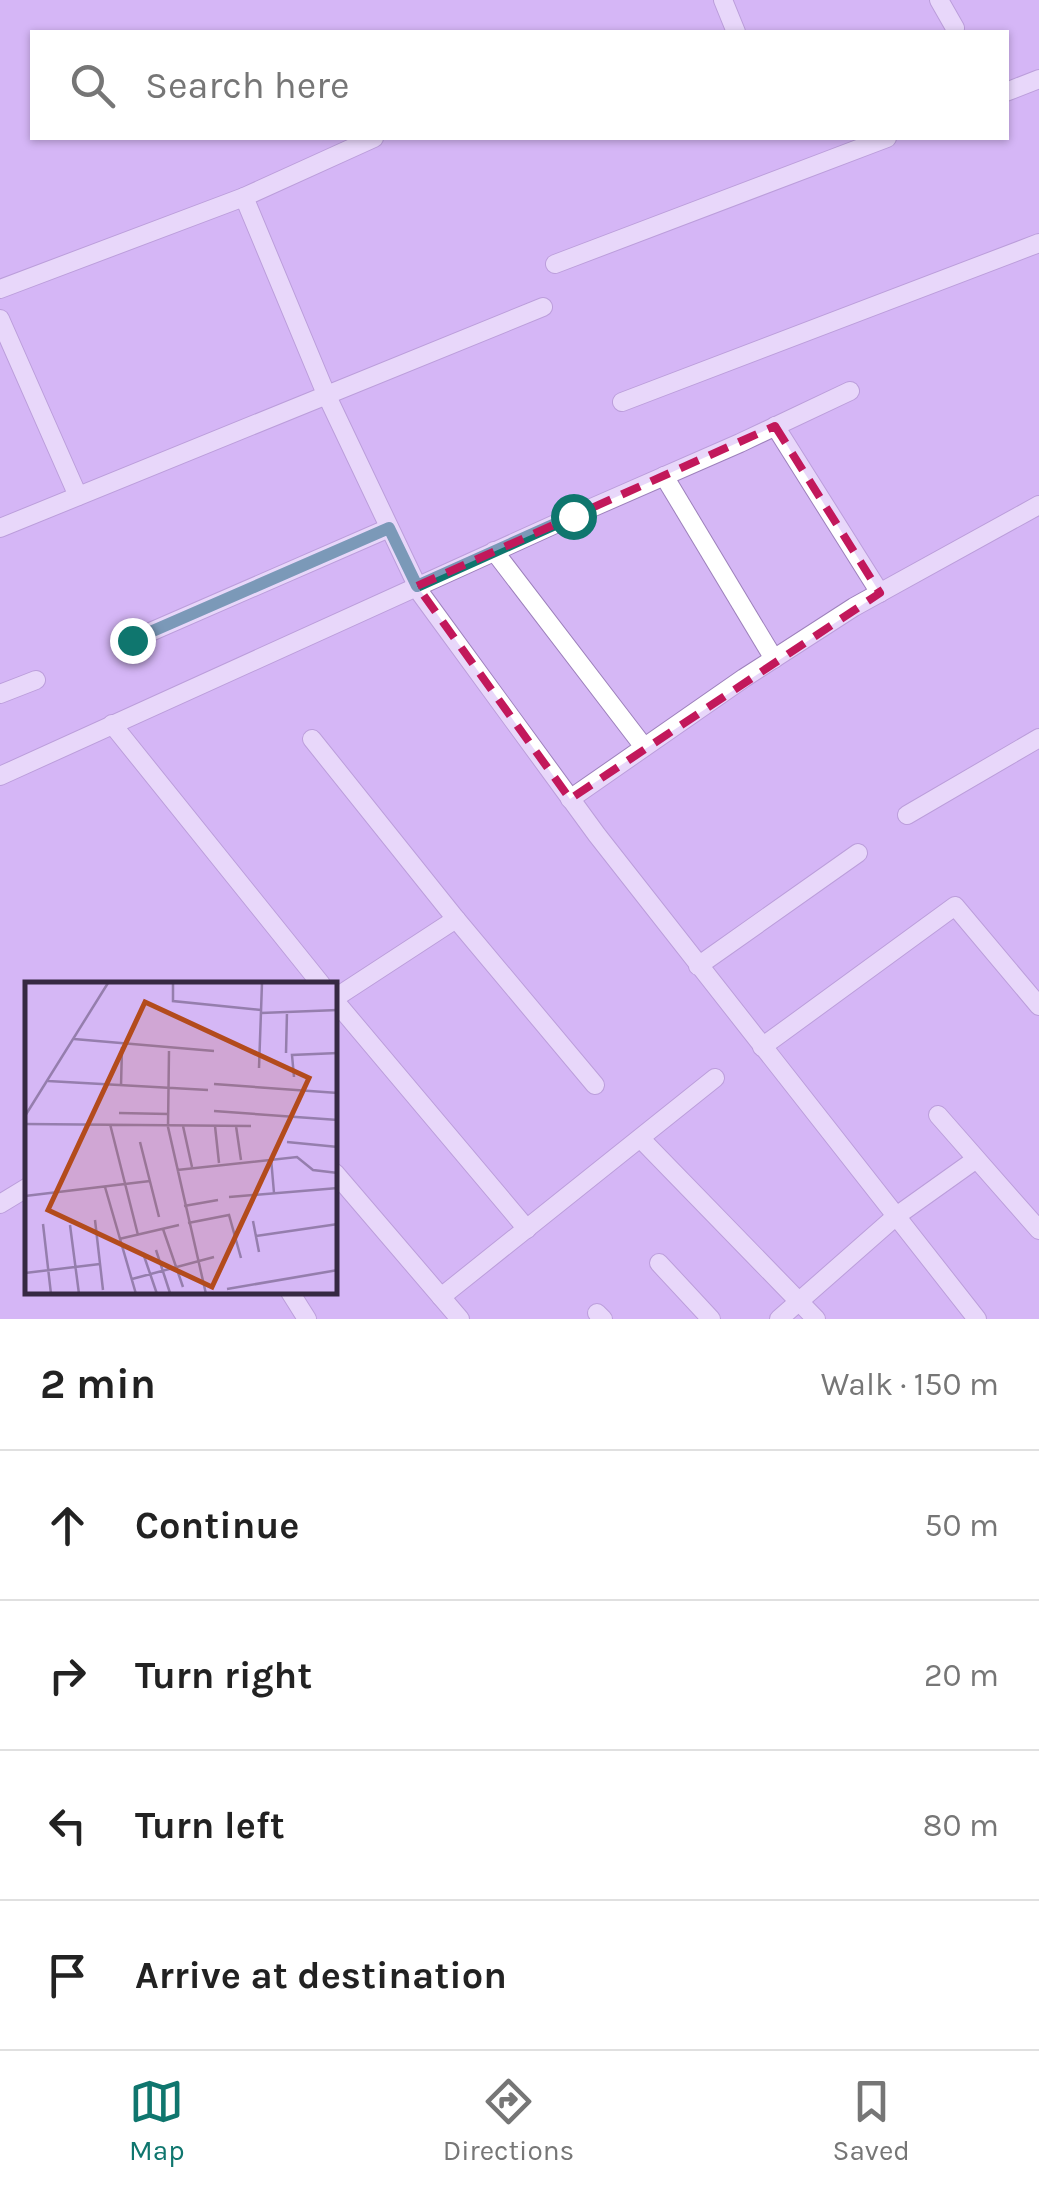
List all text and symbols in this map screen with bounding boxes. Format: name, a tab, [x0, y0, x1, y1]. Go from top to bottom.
search box	[30, 30, 1009, 140]
icon: search	[65, 58, 120, 113]
text: Search here	[145, 63, 349, 108]
route start	[551, 494, 597, 540]
route end	[110, 618, 156, 664]
inset map	[25, 982, 338, 1294]
text: 2 min	[40, 1359, 156, 1409]
text: Walk · 150 m	[821, 1366, 999, 1403]
icon: ahead	[40, 1498, 95, 1553]
text: Continue	[135, 1503, 299, 1548]
text: 50 m	[924, 1507, 999, 1544]
icon: right	[40, 1648, 95, 1703]
text: Turn right	[135, 1653, 312, 1698]
text: 20 m	[924, 1657, 999, 1694]
icon: left	[40, 1798, 95, 1853]
text: Turn left	[135, 1803, 285, 1848]
text: 80 m	[923, 1807, 999, 1844]
icon: arrive	[40, 1948, 95, 2003]
text: Arrive at destination	[135, 1953, 507, 1998]
tab: Map	[129, 2074, 185, 2167]
tab: Directions	[443, 2074, 574, 2167]
tab: Saved	[832, 2074, 910, 2167]

